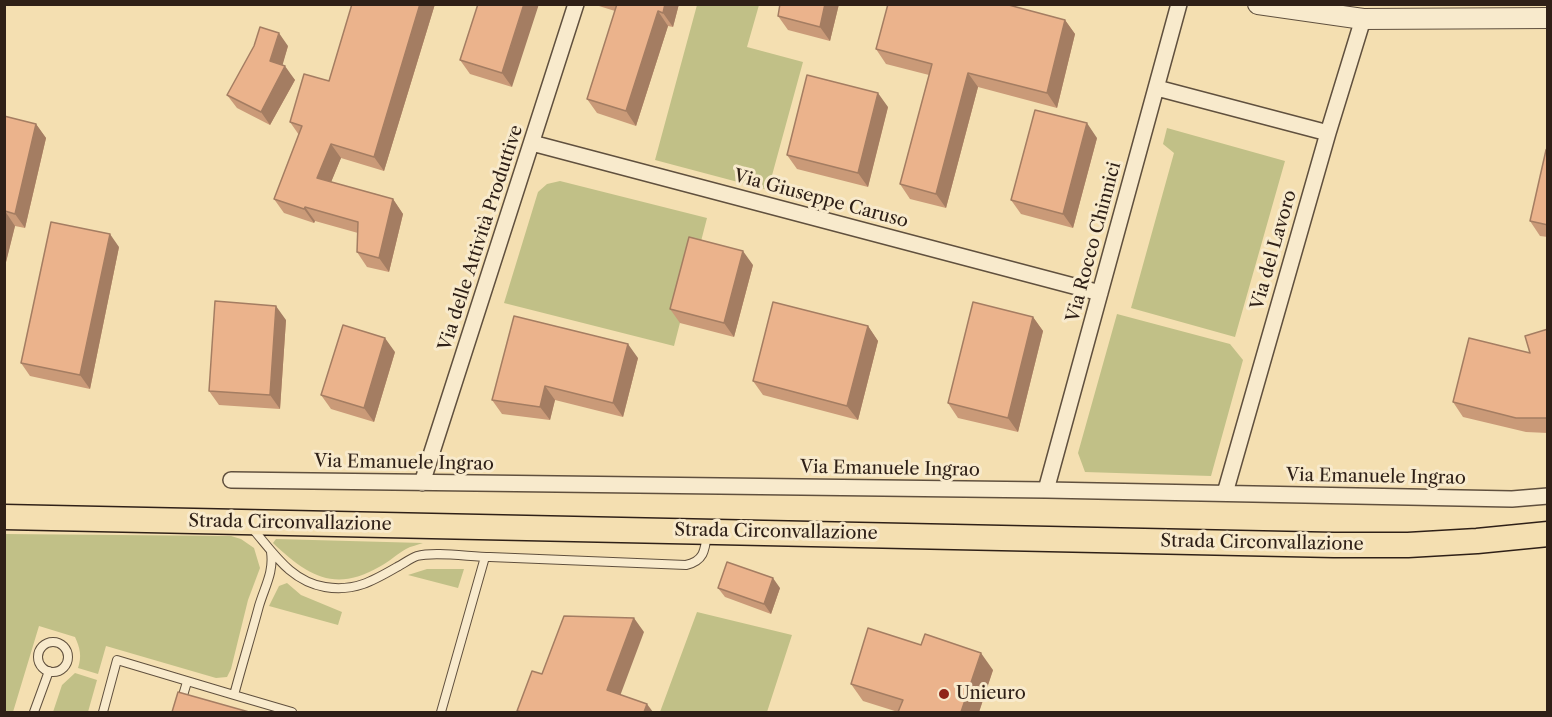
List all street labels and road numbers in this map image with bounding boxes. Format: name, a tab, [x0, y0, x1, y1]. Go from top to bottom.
street label: Via delle Attività Produttive	[434, 122, 528, 354]
street label: Via Rocco Chinnici	[1062, 159, 1126, 325]
street label: Via Giuseppe Caruso	[731, 165, 911, 233]
street label: Via del Lavoro	[1247, 188, 1301, 312]
street label: Via Emanuele Ingrao	[314, 451, 494, 475]
street label: Via Emanuele Ingrao	[800, 457, 980, 481]
street label: Via Emanuele Ingrao	[1286, 465, 1466, 489]
street label: Strada Circonvallazione	[188, 510, 392, 536]
street label: Strada Circonvallazione	[674, 519, 878, 545]
street label: Strada Circonvallazione	[1160, 530, 1364, 556]

